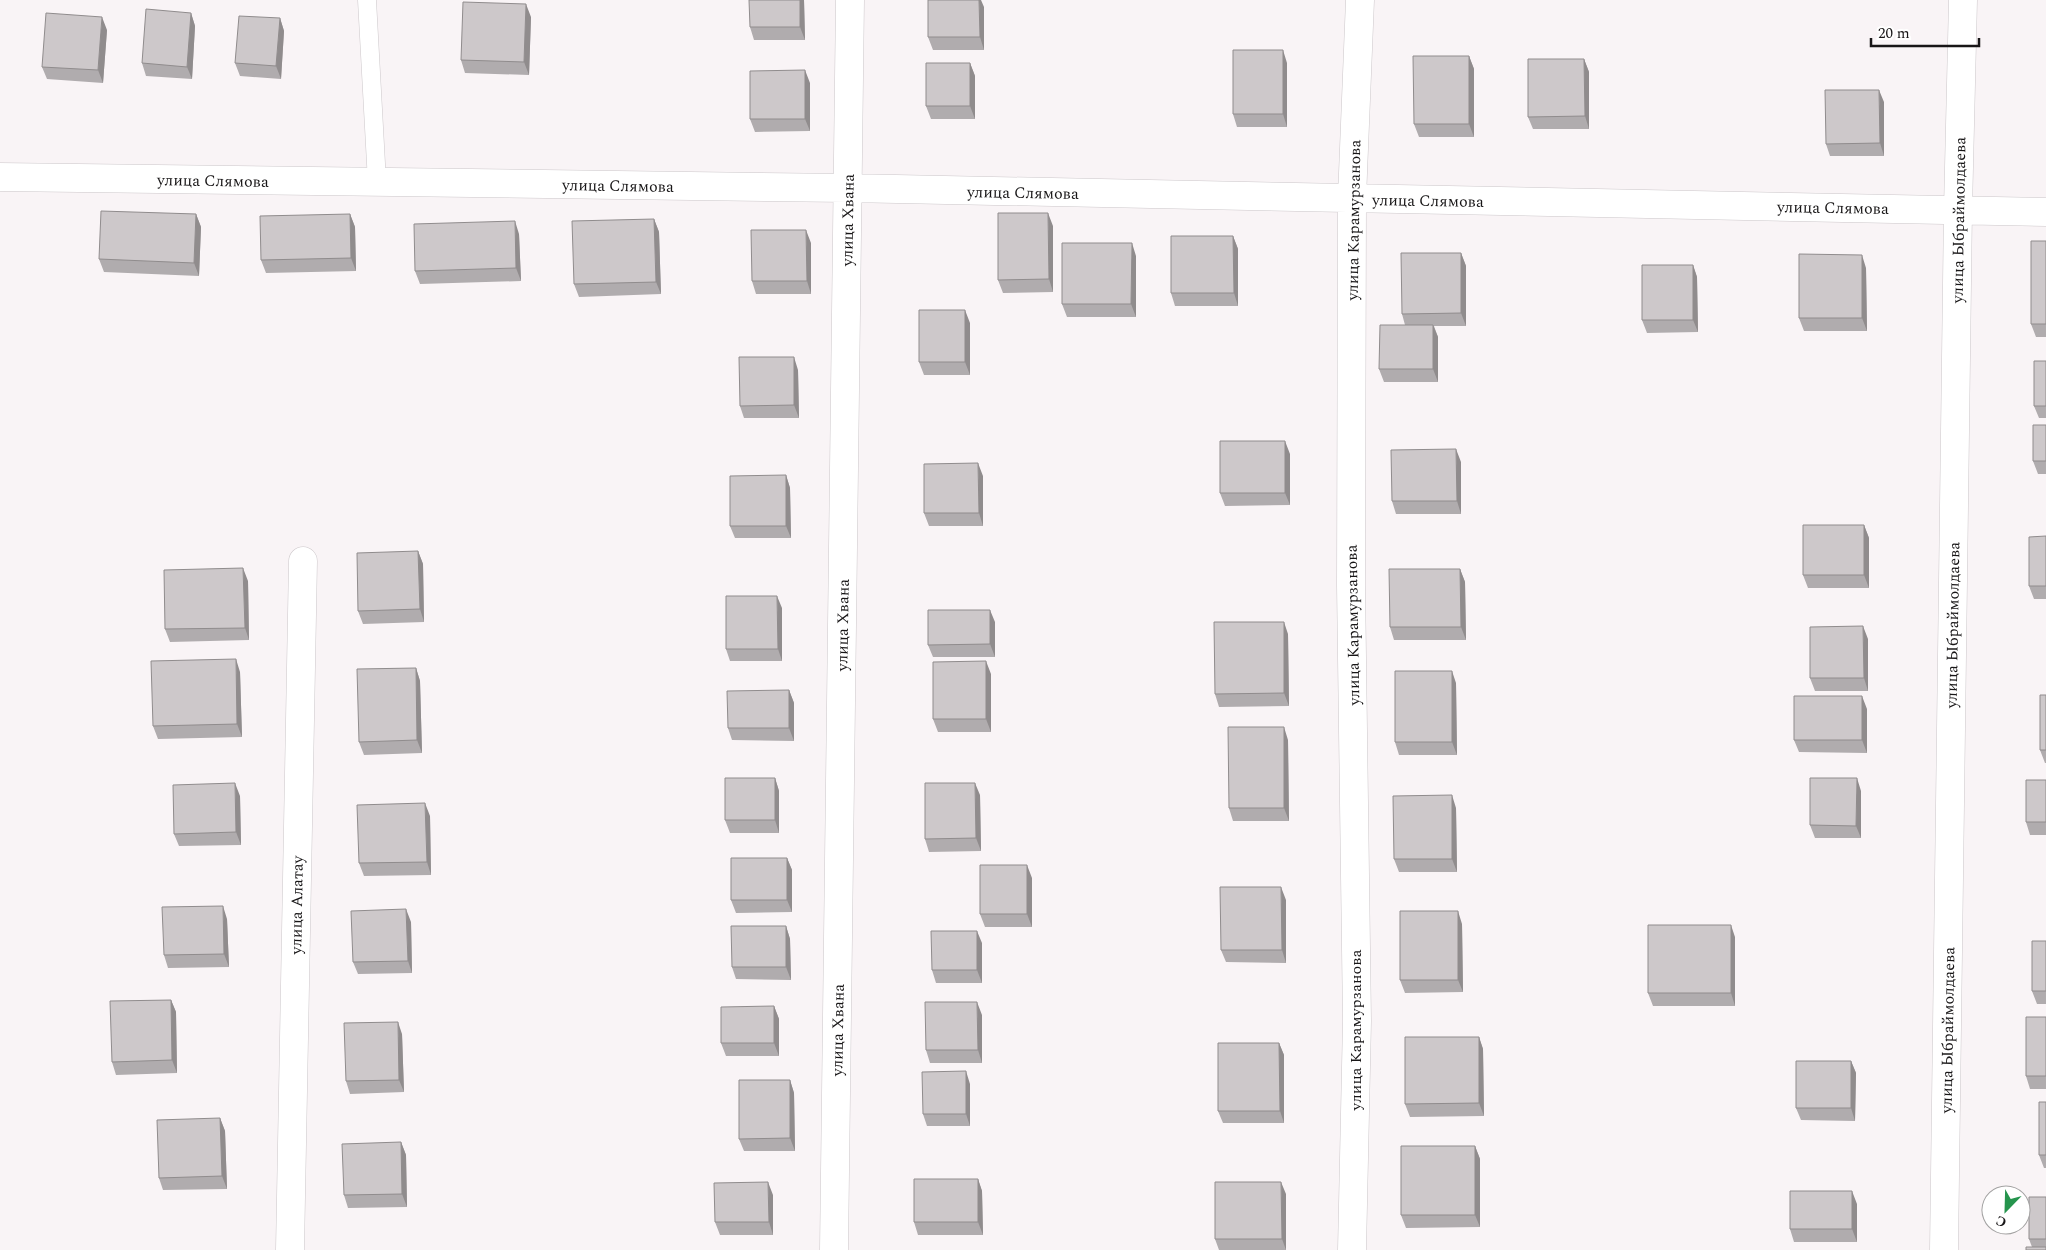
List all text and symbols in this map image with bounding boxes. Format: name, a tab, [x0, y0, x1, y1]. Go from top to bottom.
scale bar	[1871, 15, 1978, 47]
text: 20 m	[1878, 22, 1910, 45]
street label: улица Ыбраймолдаева	[1946, 136, 1972, 305]
street label: улица Карамурзанова	[1341, 139, 1367, 302]
street label: улица Слямова	[156, 168, 269, 194]
street label: улица Слямова	[561, 173, 674, 199]
street label: улица Хвана	[835, 173, 861, 267]
street label: улица Слямова	[966, 180, 1079, 206]
street label: улица Слямова	[1371, 188, 1484, 214]
street label: улица Слямова	[1776, 195, 1889, 221]
street label: улица Ыбраймолдаева	[1940, 541, 1966, 710]
street label: улица Карамурзанова	[1340, 544, 1366, 707]
street label: улица Хвана	[830, 578, 856, 672]
street label: улица Алатау	[284, 854, 310, 956]
street label: улица Ыбраймолдаева	[1935, 946, 1961, 1115]
street label: улица Карамурзанова	[1344, 949, 1368, 1111]
street label: улица Хвана	[825, 983, 851, 1077]
north arrow	[1981, 1185, 2031, 1235]
text: С	[1992, 1210, 2010, 1233]

